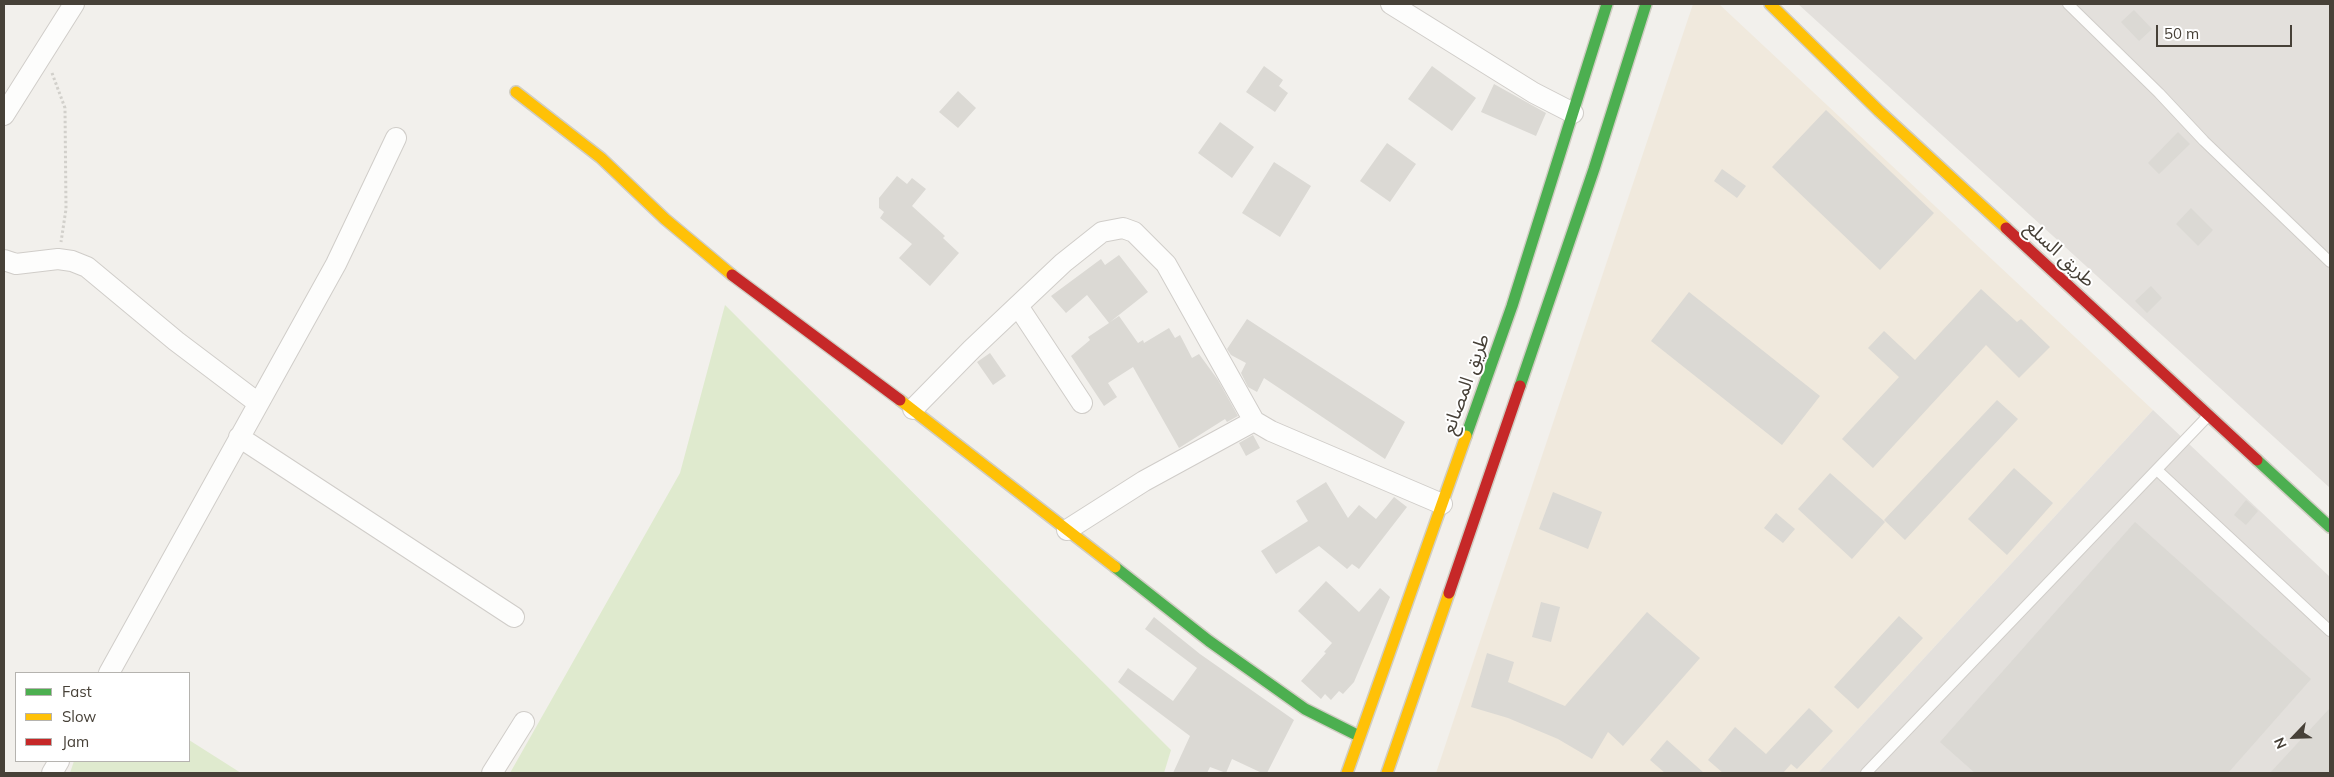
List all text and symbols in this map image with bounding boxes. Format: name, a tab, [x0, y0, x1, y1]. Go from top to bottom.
scale bar	[2159, 15, 2295, 47]
text: 50 m	[2164, 24, 2199, 43]
street label: طريق السلع	[2020, 216, 2100, 292]
street label: طريق المصانع	[1437, 331, 1495, 437]
legend	[15, 672, 190, 762]
text: Fast	[62, 682, 92, 701]
text: Slow	[62, 707, 96, 726]
north arrow	[2269, 712, 2319, 762]
text: Jam	[62, 732, 89, 751]
text: N	[2270, 735, 2291, 752]

